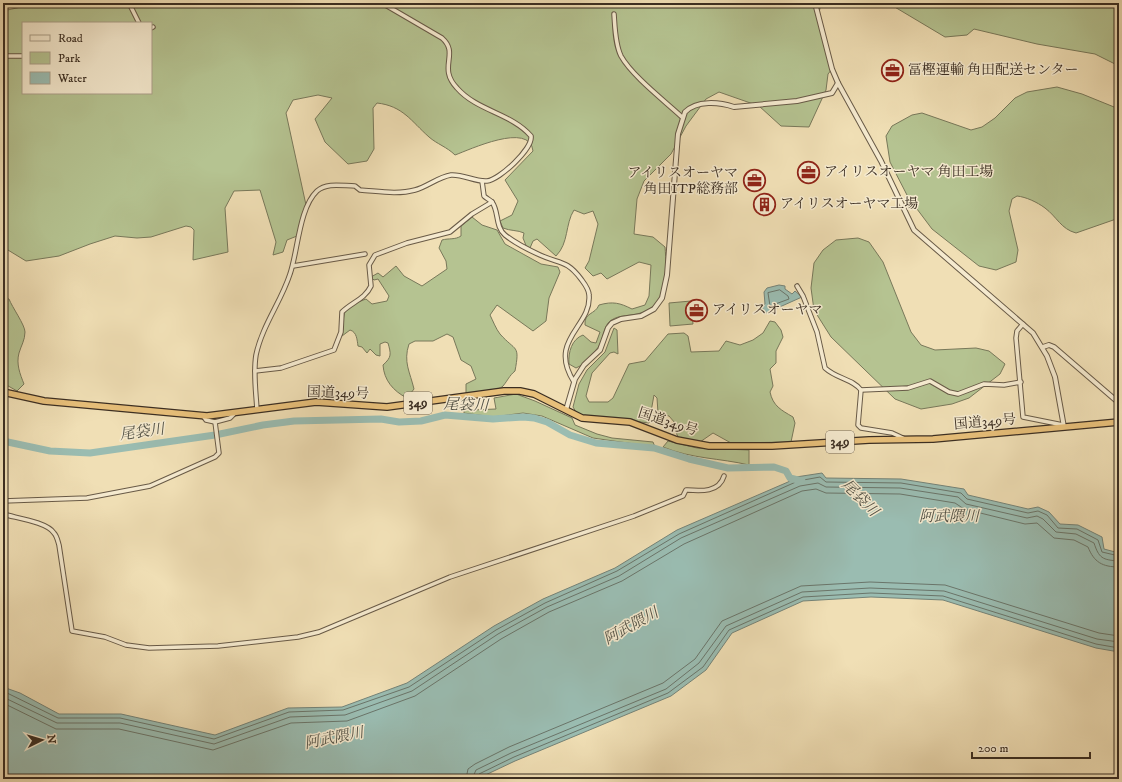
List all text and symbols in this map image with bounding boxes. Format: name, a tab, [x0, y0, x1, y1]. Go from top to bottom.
legend	[22, 22, 152, 94]
text: Road	[58, 31, 83, 46]
text: Park	[58, 51, 80, 66]
office icon: 冨樫運輸 角田配送センター	[880, 57, 906, 83]
place label: 冨樫運輸 角田配送センター	[908, 61, 1078, 79]
text: Water	[57, 71, 87, 86]
office icon: アイリスオーヤマ 角田工場	[796, 159, 822, 185]
place label: アイリスオーヤマ 角田工場	[824, 163, 993, 181]
place label: アイリスオーヤマ 角田ITP総務部	[628, 164, 738, 198]
office icon: アイリスオーヤマ 角田ITP総務部	[741, 168, 767, 194]
building icon: アイリスオーヤマ工場	[751, 191, 777, 217]
place label: アイリスオーヤマ工場	[780, 195, 918, 213]
office icon: アイリスオーヤマ	[683, 297, 709, 323]
place label: アイリスオーヤマ	[712, 301, 822, 319]
street label: 国道349号	[307, 383, 369, 403]
road number: 349	[404, 392, 432, 414]
water label: 尾袋川	[443, 395, 491, 415]
street label: 国道349号	[636, 404, 700, 440]
street label: 国道349号	[953, 410, 1017, 434]
water label: 尾袋川	[118, 419, 168, 445]
road number: 349	[826, 431, 854, 453]
water label: 尾袋川	[837, 475, 884, 522]
water label: 阿武隈川	[919, 507, 981, 526]
water label: 阿武隈川	[600, 602, 664, 649]
north arrow	[22, 720, 62, 760]
water label: 阿武隈川	[303, 723, 367, 753]
text: N	[44, 734, 58, 744]
scale bar	[972, 734, 1090, 760]
text: 200 m	[978, 741, 1008, 756]

